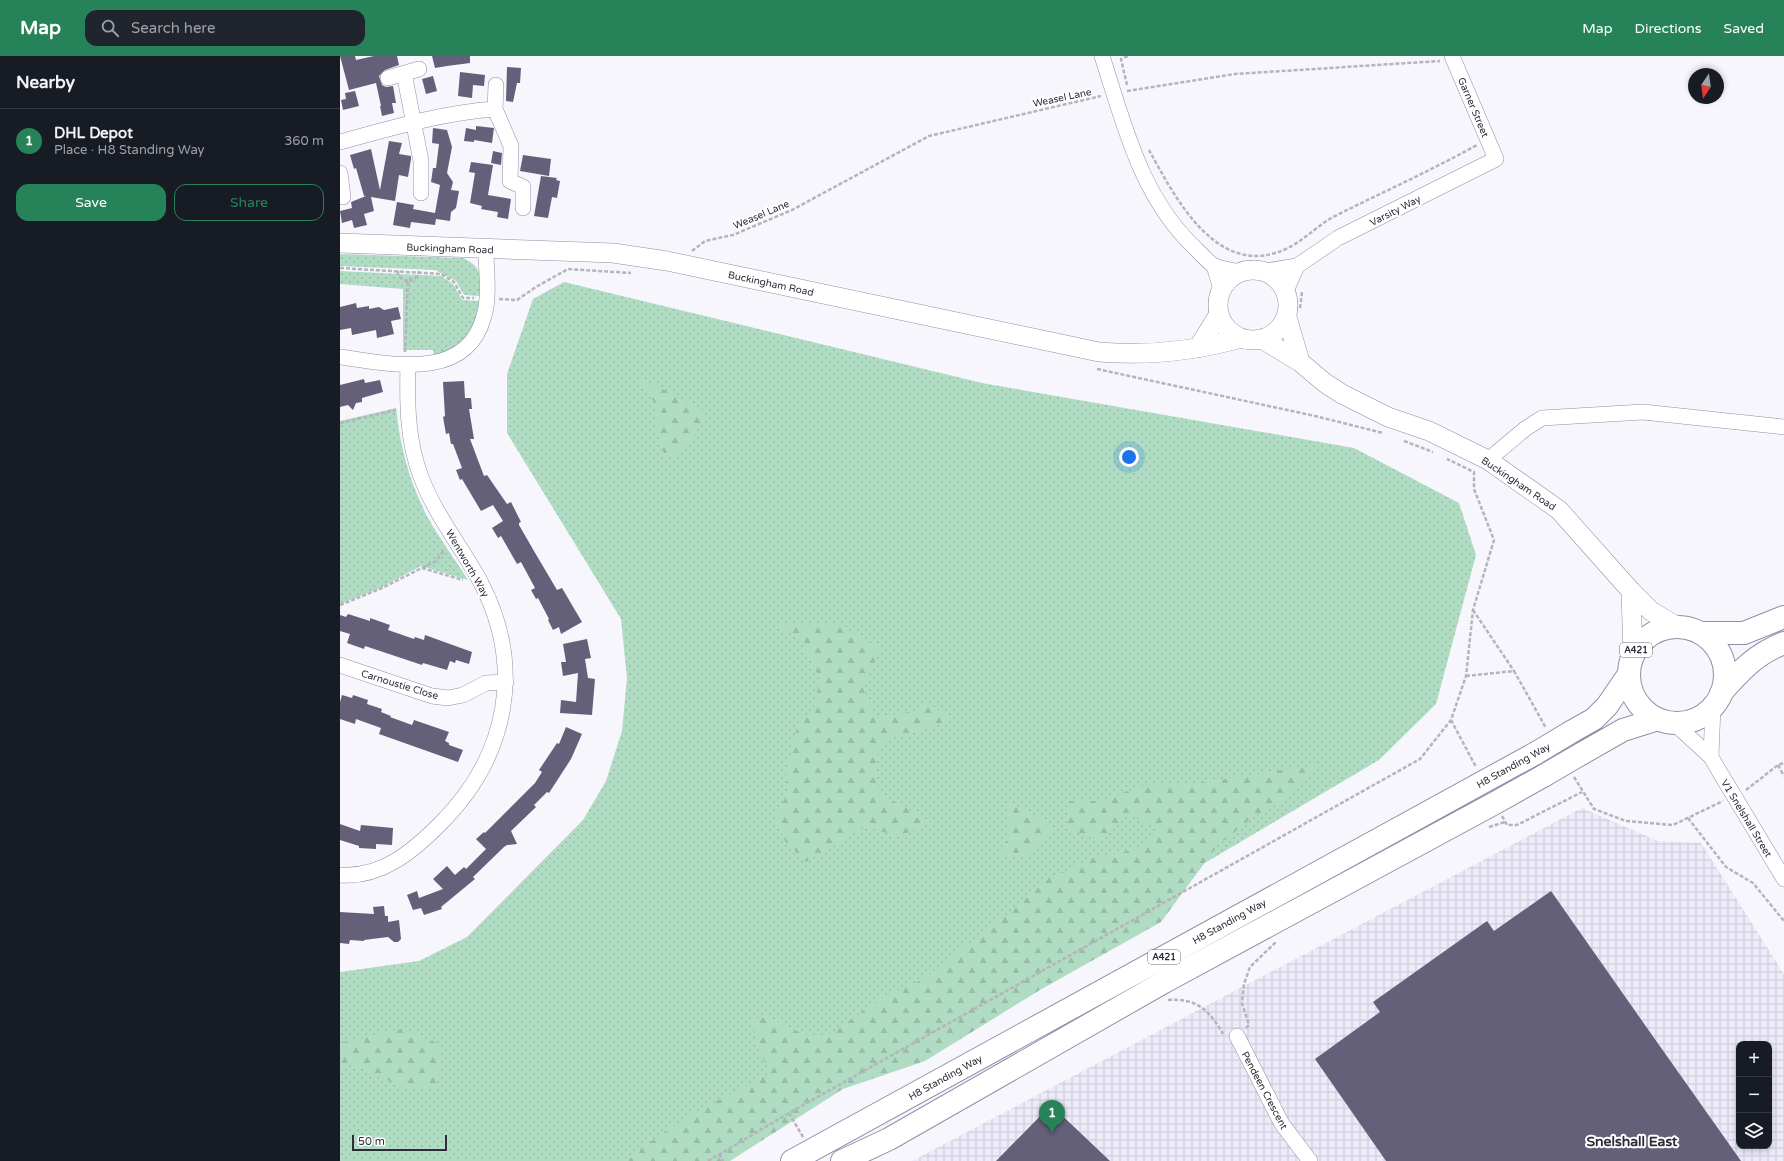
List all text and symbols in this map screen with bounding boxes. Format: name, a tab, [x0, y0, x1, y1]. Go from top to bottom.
search box	[85, 10, 365, 46]
text: Map	[20, 17, 61, 39]
icon: search	[99, 17, 121, 39]
text: Search here	[131, 19, 215, 37]
text: Map	[1582, 20, 1613, 37]
text: Directions	[1635, 20, 1702, 37]
text: Saved	[1724, 20, 1764, 37]
north arrow	[1688, 68, 1724, 104]
text: Nearby	[16, 72, 75, 93]
street label: Garner Street	[1455, 76, 1491, 139]
street label: Weasel Lane	[1032, 86, 1093, 110]
text: DHL Depot	[54, 124, 133, 142]
text: 1	[25, 133, 33, 149]
text: 360 m	[284, 133, 324, 149]
text: Place · H8 Standing Way	[54, 142, 205, 158]
button: Save	[16, 184, 166, 221]
button: Share	[174, 184, 324, 221]
street label: Varsity Way	[1368, 193, 1423, 229]
street label: Weasel Lane	[732, 198, 791, 232]
street label: Buckingham Road	[406, 241, 494, 257]
street label: Buckingham Road	[727, 269, 815, 299]
your location	[1119, 447, 1139, 467]
street label: Buckingham Road	[1479, 454, 1558, 513]
street label: Wentworth Way	[443, 528, 492, 600]
road number: A421	[1620, 643, 1652, 657]
street label: Carnoustie Close	[360, 668, 440, 702]
street label: H8 Standing Way	[1475, 740, 1553, 791]
street label: V1 Snelshall Street	[1718, 777, 1774, 860]
street label: H8 Standing Way	[1191, 896, 1269, 947]
road number: A421	[1148, 950, 1180, 964]
map controls	[1736, 1041, 1772, 1149]
button: +	[1736, 1041, 1772, 1077]
street label: Pendeen Crescent	[1239, 1049, 1290, 1132]
street label: H8 Standing Way	[907, 1052, 985, 1103]
button: −	[1736, 1077, 1772, 1113]
pin: 1	[1039, 1100, 1065, 1133]
button: layers	[1736, 1113, 1772, 1149]
scale bar	[352, 1133, 447, 1152]
district label: Snelshall East	[1587, 1133, 1678, 1150]
text: 50 m	[358, 1135, 385, 1148]

